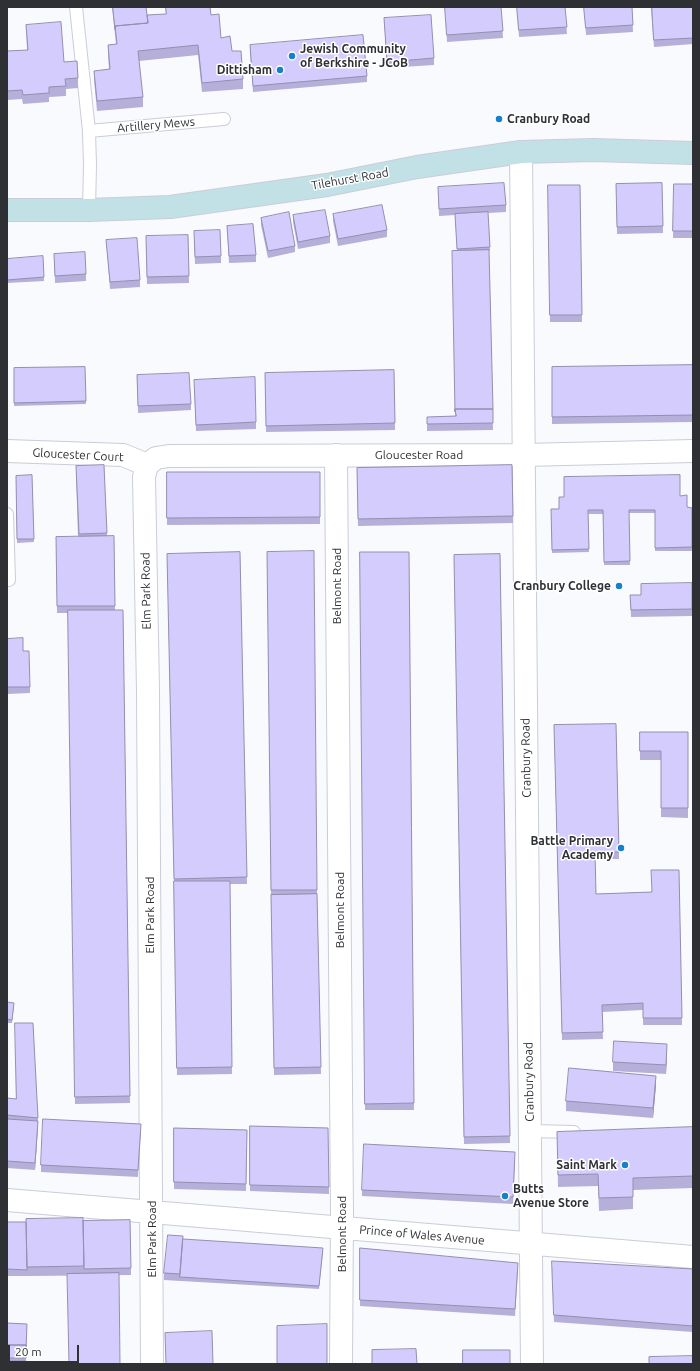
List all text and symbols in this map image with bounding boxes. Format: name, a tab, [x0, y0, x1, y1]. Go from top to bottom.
place label: Jewish Community of Berkshire - JCoB	[300, 42, 408, 70]
marker: Jewish Community of Berkshire - JCoB	[287, 51, 297, 61]
place label: Dittisham	[217, 63, 272, 77]
marker: Dittisham	[275, 65, 285, 75]
place label: Cranbury Road	[507, 112, 590, 126]
street label: Artillery Mews	[117, 114, 195, 136]
marker: Cranbury Road	[494, 114, 504, 124]
street label: Tilehurst Road	[310, 165, 390, 193]
street label: Gloucester Court	[32, 445, 124, 465]
street label: Gloucester Road	[375, 448, 463, 462]
street label: Belmont Road	[330, 548, 344, 624]
street label: Elm Park Road	[138, 552, 154, 630]
place label: Cranbury College	[513, 579, 611, 593]
marker: Cranbury College	[614, 581, 624, 591]
street label: Cranbury Road	[518, 718, 534, 798]
place label: Battle Primary Academy	[530, 834, 613, 862]
marker: Battle Primary Academy	[616, 843, 626, 853]
street label: Belmont Road	[333, 872, 347, 948]
street label: Elm Park Road	[143, 876, 157, 954]
street label: Cranbury Road	[521, 1042, 537, 1122]
place label: Saint Mark	[556, 1158, 617, 1172]
marker: Saint Mark	[620, 1160, 630, 1170]
place label: Butts Avenue Store	[513, 1182, 589, 1210]
marker: Butts Avenue Store	[500, 1191, 510, 1201]
street label: Belmont Road	[335, 1196, 349, 1272]
street label: Elm Park Road	[145, 1200, 159, 1278]
street label: Prince of Wales Avenue	[359, 1222, 485, 1248]
scale bar	[10, 1337, 81, 1363]
text: 20 m	[15, 1345, 42, 1358]

